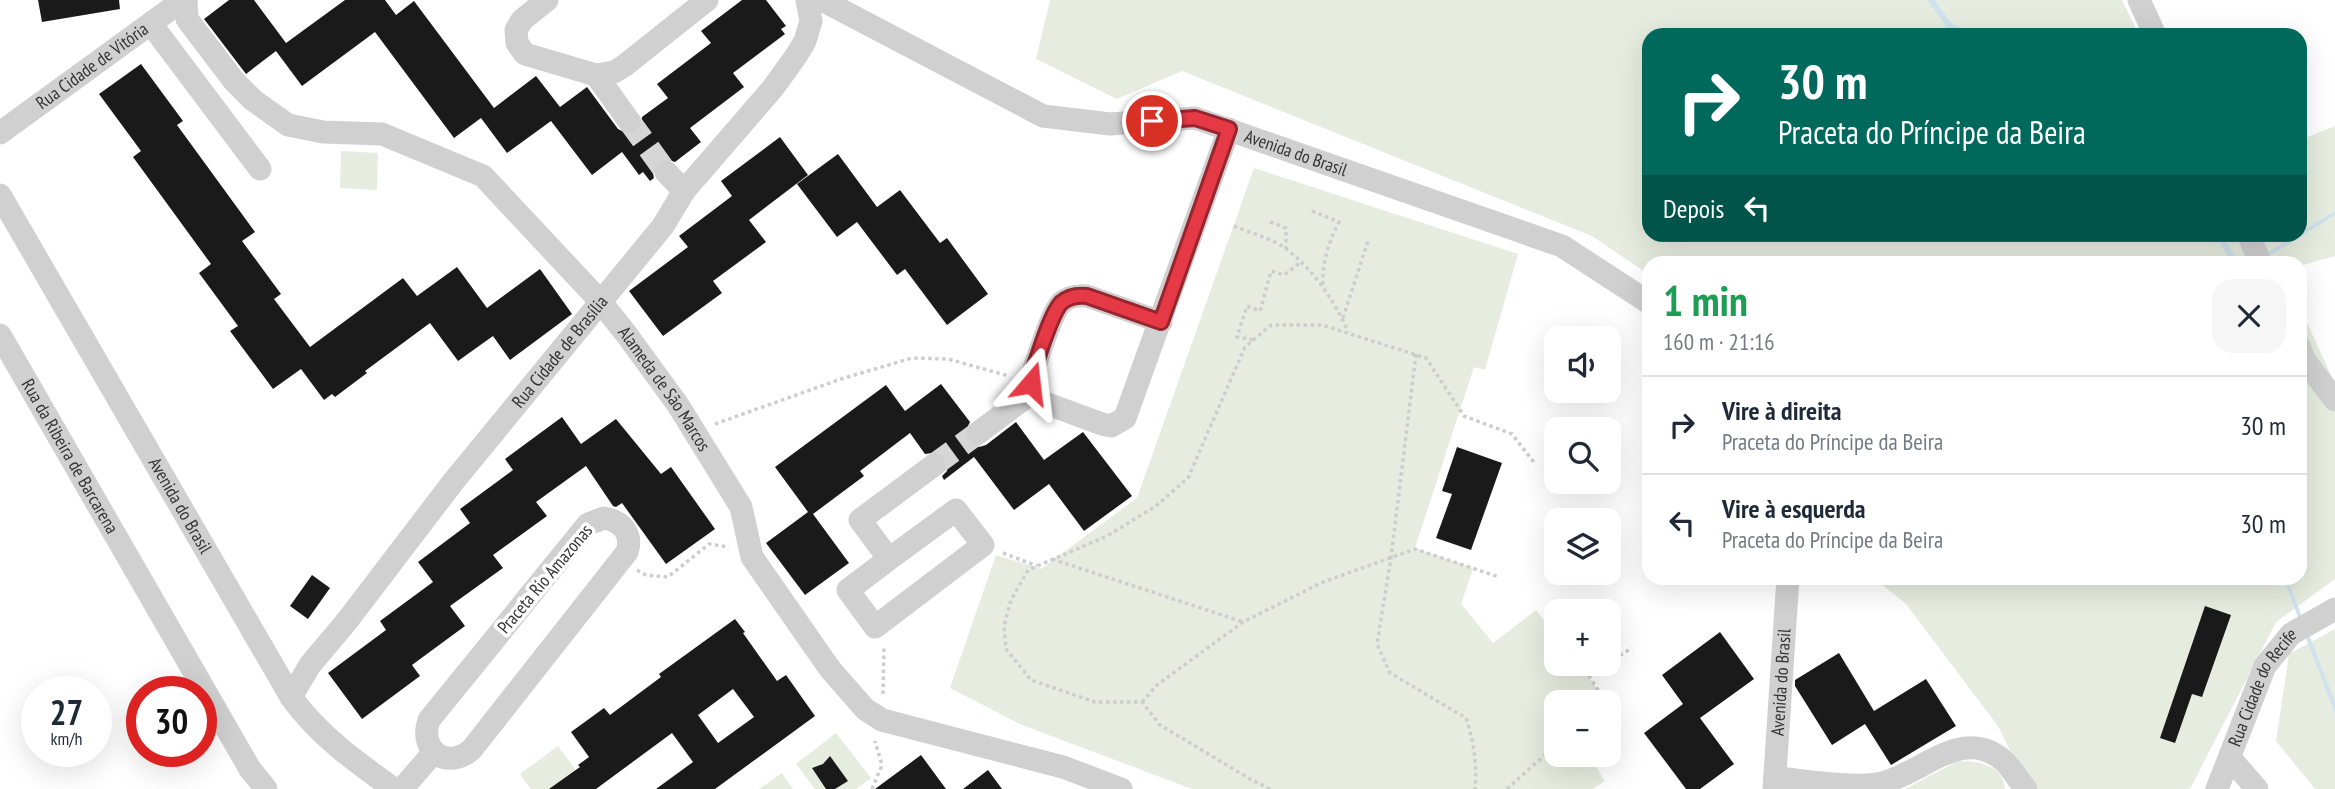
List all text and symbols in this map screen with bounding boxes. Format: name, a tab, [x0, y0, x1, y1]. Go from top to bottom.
street label: Rua Cidade de Vitória	[31, 17, 153, 114]
text: 30 m	[1778, 49, 1867, 113]
icon: right	[1663, 56, 1754, 147]
pin	[1122, 91, 1182, 151]
icon: arrive	[1133, 102, 1171, 140]
text: Praceta do Príncipe da Beira	[1778, 111, 2086, 153]
street label: Avenida do Brasil	[1242, 124, 1351, 181]
icon: left	[1738, 189, 1776, 227]
text: Depois	[1663, 192, 1724, 225]
text: 1 min	[1663, 273, 1748, 328]
button: close	[2212, 279, 2286, 353]
street label: Rua Cidade de Brasília	[507, 291, 612, 412]
street label: Alameda de São Marcos	[613, 321, 716, 455]
map controls	[1544, 326, 1621, 767]
button: sound	[1544, 326, 1621, 403]
text: 160 m · 21:16	[1663, 327, 1775, 356]
position arrow	[994, 346, 1068, 420]
street label: Rua da Ribeira de Barcarena	[17, 375, 124, 538]
text: Vire à direita	[1722, 394, 1841, 427]
icon: right	[1663, 406, 1701, 444]
text: 30 m	[2240, 409, 2286, 442]
button: search	[1544, 417, 1621, 494]
text: Praceta do Príncipe da Beira	[1722, 427, 1943, 456]
street label: Avenida do Brasil	[144, 453, 218, 558]
text: Vire à esquerda	[1722, 492, 1865, 525]
icon: left	[1663, 504, 1701, 542]
text: 30 m	[2240, 507, 2286, 540]
button: layers	[1544, 508, 1621, 585]
street label: Praceta Rio Amazonas	[492, 519, 597, 638]
text: Praceta do Príncipe da Beira	[1722, 525, 1943, 554]
button: +	[1544, 599, 1621, 676]
street label: Rua Cidade do Recife	[2223, 622, 2300, 749]
street label: Avenida do Brasil	[1766, 627, 1796, 736]
speed limit sign: 30	[126, 676, 217, 767]
text: 27	[50, 689, 83, 735]
button: −	[1544, 690, 1621, 767]
text: km/h	[51, 727, 82, 750]

